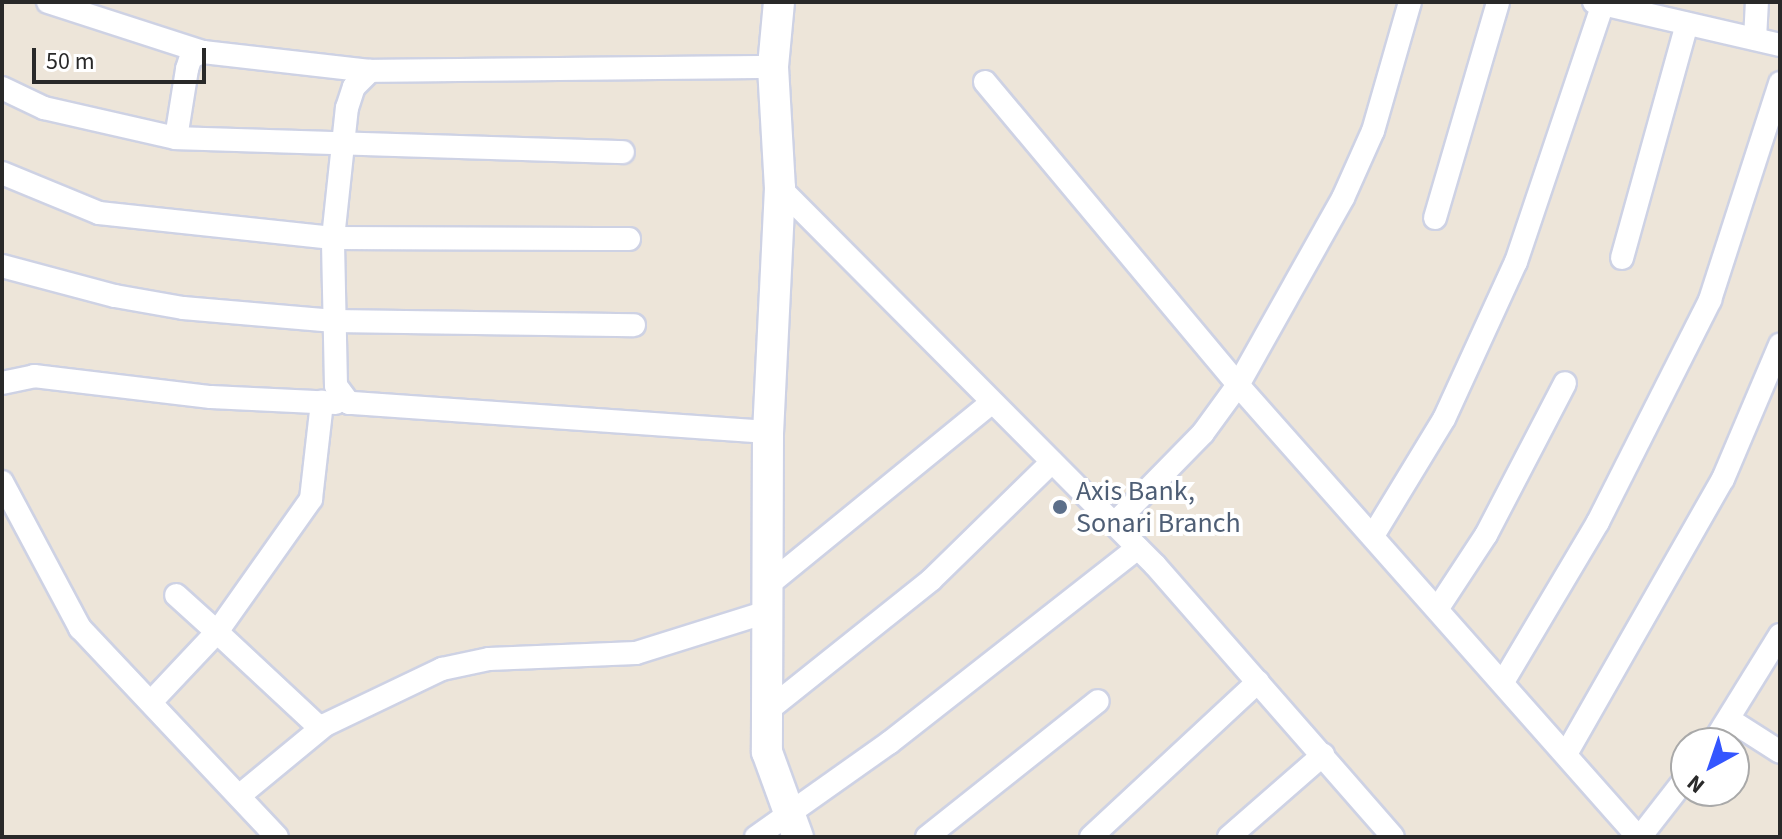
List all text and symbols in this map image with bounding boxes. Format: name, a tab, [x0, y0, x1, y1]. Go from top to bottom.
scale bar	[36, 32, 210, 82]
text: 50 m	[46, 44, 95, 79]
place label: Axis Bank, Sonari Branch	[1076, 474, 1241, 540]
marker: Axis Bank, Sonari Branch	[1051, 498, 1069, 516]
north arrow	[1670, 727, 1750, 807]
text: N	[1680, 767, 1712, 801]

